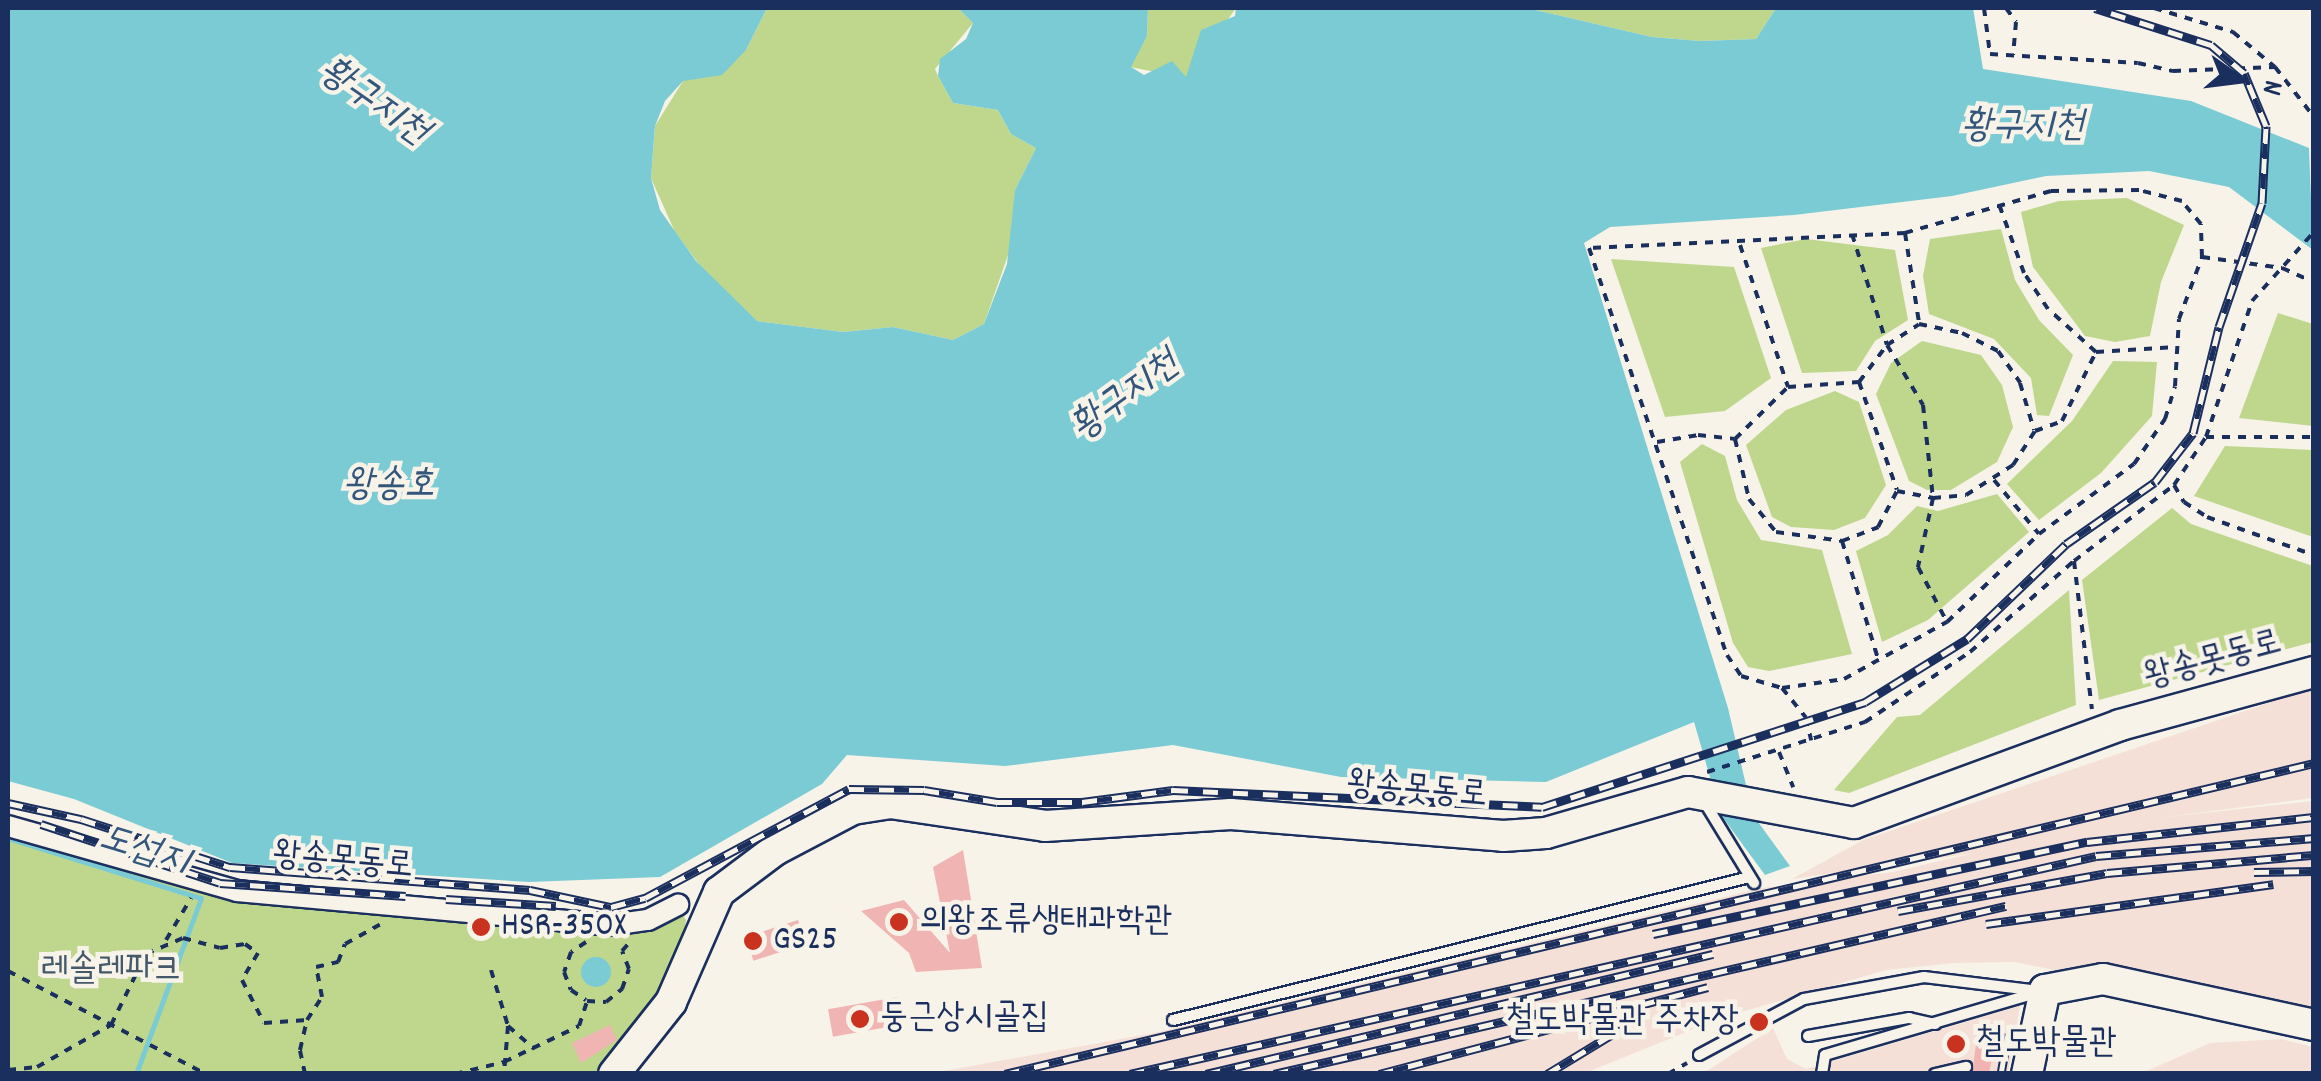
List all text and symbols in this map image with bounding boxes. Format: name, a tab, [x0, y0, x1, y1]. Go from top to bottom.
north arrow	[2191, 30, 2291, 130]
water label: 황구지천	[310, 49, 436, 157]
text: N	[2249, 76, 2291, 99]
water label: 황구지천	[1962, 105, 2084, 151]
water label: 황구지천	[1063, 343, 1189, 451]
water label: 왕송호	[343, 464, 435, 510]
street label: 왕송못동로	[2140, 622, 2286, 700]
street label: 왕송못동로	[1345, 764, 1489, 818]
water label: 도섭지	[93, 817, 195, 887]
street label: 왕송못동로	[271, 835, 415, 889]
place label: 의왕조류생태과학관	[919, 901, 1172, 943]
place label: HSR-350X	[501, 906, 627, 948]
marker: 의왕조류생태과학관	[888, 911, 910, 933]
marker: HSR-350X	[470, 916, 492, 938]
place label: GS25	[773, 920, 838, 962]
marker: GS25	[742, 930, 764, 952]
park label: 레솔레파크	[41, 950, 181, 992]
place label: 둥근상시골집	[880, 998, 1049, 1040]
place label: 철도박물관 주차장	[1506, 1001, 1739, 1043]
marker: 둥근상시골집	[849, 1008, 871, 1030]
marker: 철도박물관 주차장	[1748, 1011, 1770, 1033]
place label: 철도박물관	[1976, 1023, 2117, 1065]
marker: 철도박물관	[1945, 1033, 1967, 1055]

